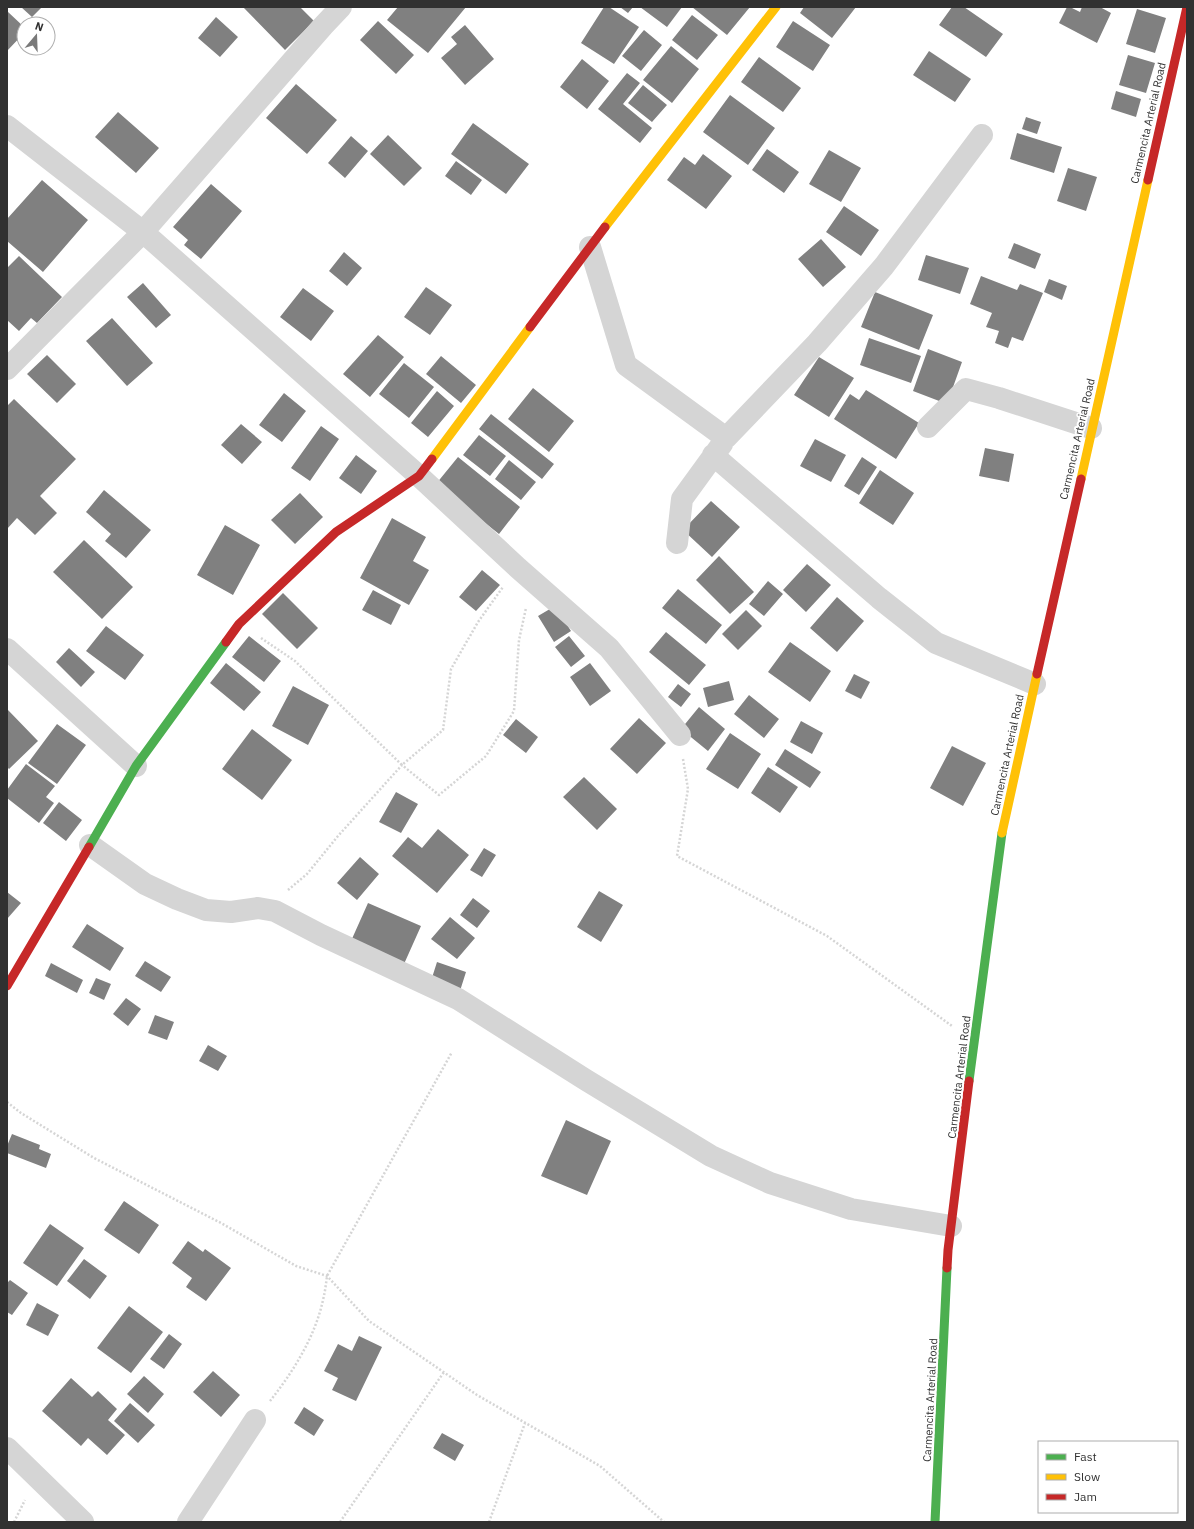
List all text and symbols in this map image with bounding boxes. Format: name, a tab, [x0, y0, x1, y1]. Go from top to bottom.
north arrow	[16, 16, 56, 56]
text: N	[33, 19, 45, 34]
street label: Carmencita Arterial Road	[1127, 61, 1169, 185]
street label: Carmencita Arterial Road	[1056, 377, 1098, 501]
street label: Carmencita Arterial Road	[987, 693, 1027, 817]
street label: Carmencita Arterial Road	[945, 1015, 973, 1139]
street label: Carmencita Arterial Road	[920, 1338, 940, 1462]
legend	[1038, 1441, 1178, 1513]
text: Fast	[1074, 1449, 1097, 1464]
text: Slow	[1074, 1469, 1100, 1484]
text: Jam	[1074, 1489, 1097, 1504]

